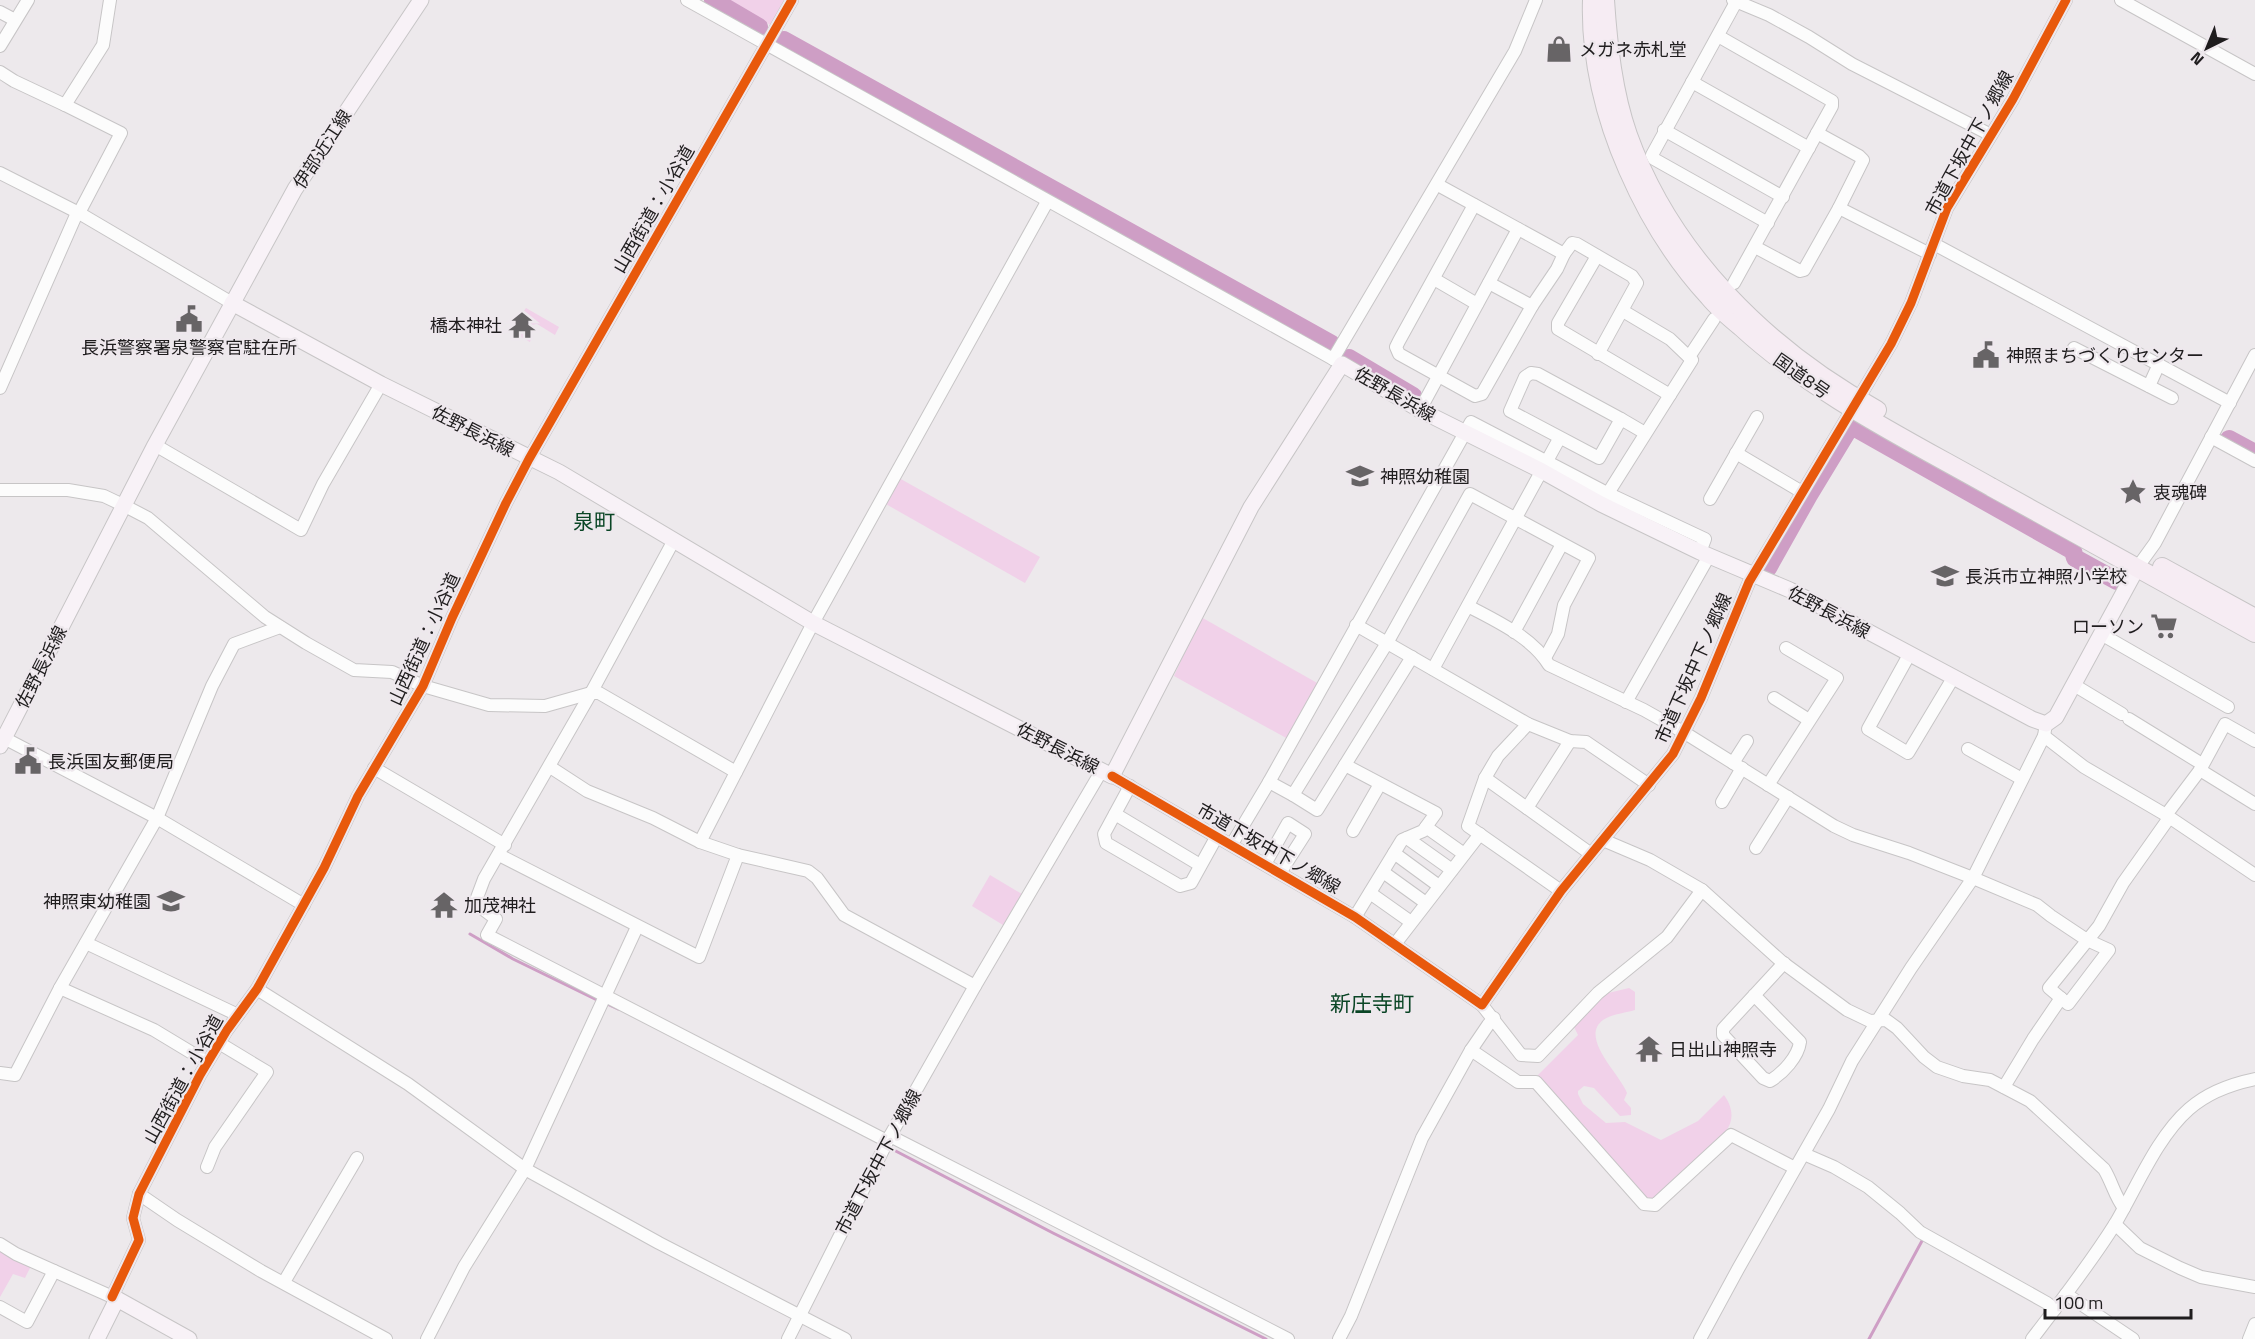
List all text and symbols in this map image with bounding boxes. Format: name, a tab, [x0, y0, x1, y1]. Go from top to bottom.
north arrow	[2177, 18, 2237, 78]
shop icon: メガネ赤札堂	[1544, 34, 1574, 64]
place label: メガネ赤札堂	[1579, 36, 1687, 63]
text: N	[2185, 46, 2209, 72]
street label: 市道下坂中下ノ郷線	[1918, 66, 2020, 220]
street label: 伊部近江線	[286, 104, 358, 194]
street label: 山西街道：小谷道	[605, 140, 701, 278]
public building icon: 長浜警察署泉警察官駐在所	[174, 304, 204, 334]
temple icon: 橋本神社	[507, 310, 537, 340]
place label: 橋本神社	[430, 312, 502, 339]
place label: 長浜警察署泉警察官駐在所	[81, 334, 297, 361]
public building icon: 神照まちづくりセンター	[1971, 340, 2001, 370]
place label: 神照まちづくりセンター	[2006, 342, 2204, 369]
street label: 国道8号	[1768, 347, 1836, 405]
street label: 佐野長浜線	[1349, 360, 1441, 428]
street label: 佐野長浜線	[427, 399, 519, 463]
school or university icon: 神照幼稚園	[1345, 461, 1375, 491]
place label: 神照幼稚園	[1380, 463, 1470, 490]
place icon: 衷魂碑	[2118, 477, 2148, 507]
place label: 衷魂碑	[2153, 479, 2207, 506]
district label: 泉町	[573, 505, 615, 537]
school or university icon: 長浜市立神照小学校	[1930, 561, 1960, 591]
place label: 長浜市立神照小学校	[1965, 563, 2127, 590]
street label: 山西街道：小谷道	[381, 568, 467, 710]
street label: 佐野長浜線	[1783, 579, 1875, 645]
street label: 市道下坂中下ノ郷線	[1648, 589, 1738, 747]
supermarket icon: ローソン	[2149, 611, 2179, 641]
place label: ローソン	[2072, 613, 2144, 640]
street label: 佐野長浜線	[9, 621, 73, 713]
street label: 佐野長浜線	[1012, 716, 1104, 780]
public building icon: 長浜国友郵便局	[13, 746, 43, 776]
place label: 長浜国友郵便局	[48, 748, 174, 775]
street label: 市道下坂中下ノ郷線	[1192, 796, 1346, 900]
school or university icon: 神照東幼稚園	[156, 886, 186, 916]
place label: 神照東幼稚園	[43, 888, 151, 915]
temple icon: 加茂神社	[429, 890, 459, 920]
place label: 加茂神社	[464, 892, 536, 919]
district label: 新庄寺町	[1330, 987, 1414, 1019]
street label: 山西街道：小谷道	[136, 1009, 230, 1149]
temple icon: 日出山神照寺	[1634, 1034, 1664, 1064]
place label: 日出山神照寺	[1669, 1036, 1777, 1063]
street label: 市道下坂中下ノ郷線	[828, 1084, 928, 1240]
scale bar	[2045, 1282, 2190, 1320]
text: 100 m	[2054, 1289, 2103, 1316]

